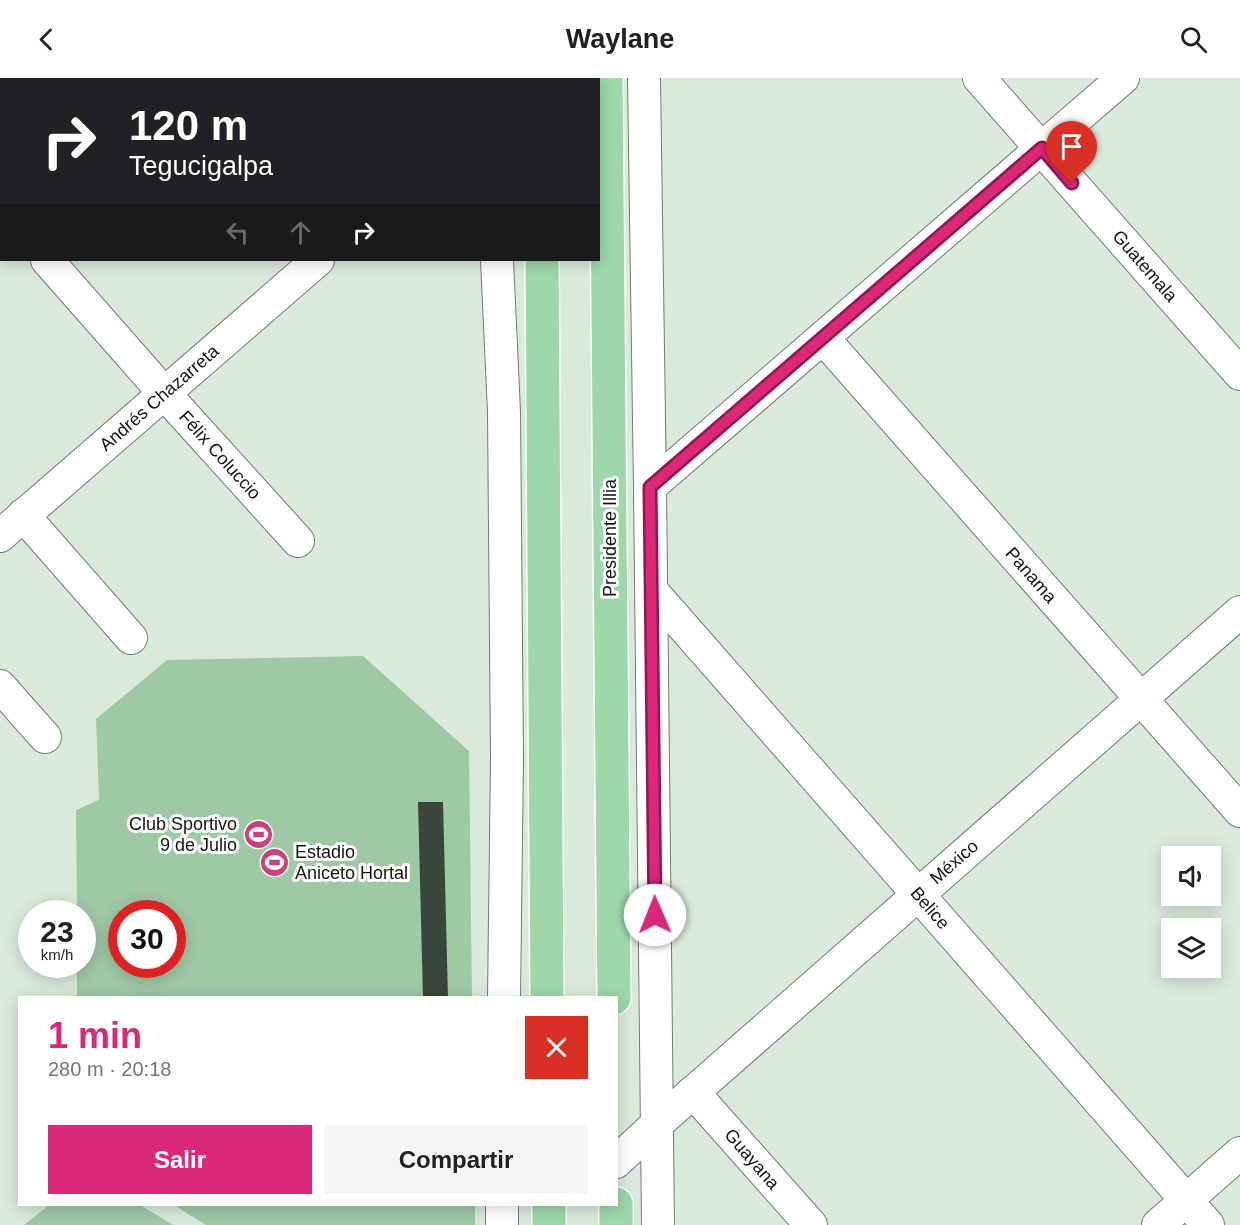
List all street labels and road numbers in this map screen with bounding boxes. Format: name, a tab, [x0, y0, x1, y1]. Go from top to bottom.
street label: Guatemala	[1109, 226, 1182, 307]
street label: Andrés Chazarreta	[95, 340, 223, 455]
street label: Félix Coluccio	[175, 407, 265, 503]
street label: Presidente Illia	[600, 478, 620, 597]
street label: Panama	[1001, 543, 1061, 608]
street label: México	[926, 836, 982, 888]
street label: Belice	[906, 883, 954, 933]
street label: Guayana	[720, 1125, 784, 1194]

